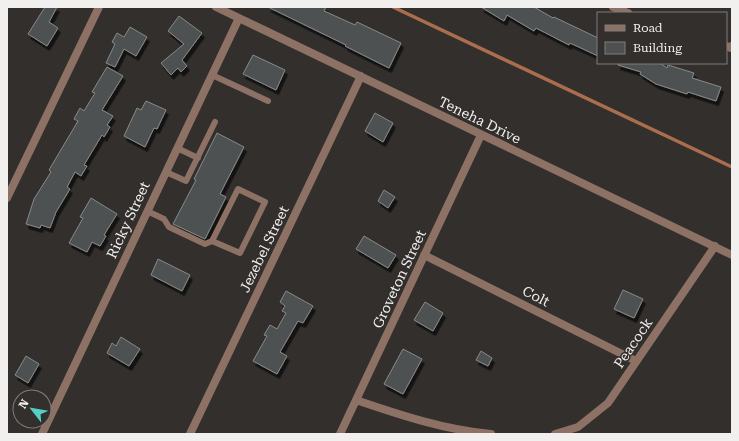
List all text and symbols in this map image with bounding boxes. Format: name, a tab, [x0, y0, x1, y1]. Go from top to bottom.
legend	[597, 12, 727, 64]
text: Road	[633, 21, 663, 35]
text: Building	[633, 41, 682, 55]
street label: Teneha Drive	[436, 93, 524, 147]
street label: Ricky Street	[103, 179, 153, 261]
street label: Jezebel Street	[236, 203, 292, 295]
street label: Groveton Street	[369, 227, 429, 331]
street label: Colt	[520, 282, 552, 310]
street label: Peacock	[610, 315, 656, 371]
north arrow	[12, 389, 52, 429]
text: N	[16, 397, 32, 411]

